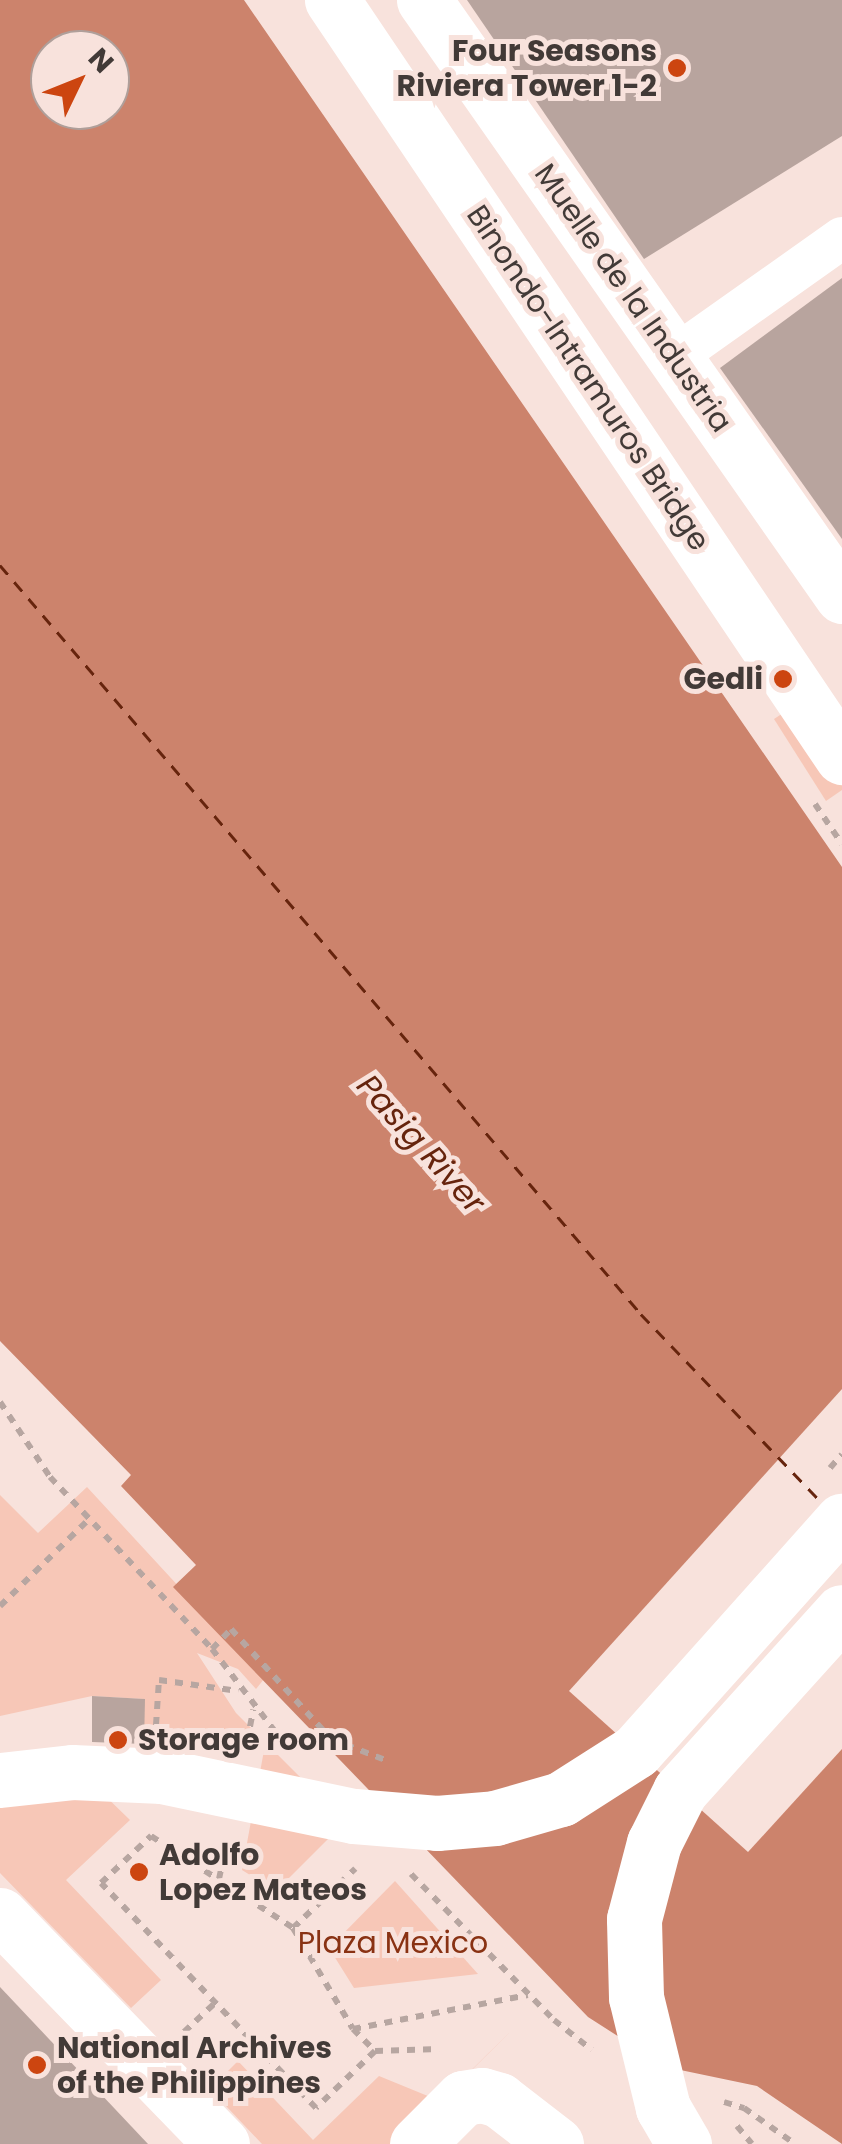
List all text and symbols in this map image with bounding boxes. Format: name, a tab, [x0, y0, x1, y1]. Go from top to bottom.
north arrow	[30, 30, 130, 130]
place label: Four Seasons Riviera Tower 1-2	[397, 33, 657, 104]
text: N	[79, 40, 122, 82]
marker: Four Seasons Riviera Tower 1-2	[666, 57, 688, 79]
street label: Muelle de la Industria	[527, 157, 739, 439]
street label: Binondo-Intramuros Bridge	[459, 199, 717, 557]
place label: Gedli	[684, 661, 763, 697]
marker: Gedli	[772, 668, 794, 690]
water label: Pasig River	[349, 1067, 493, 1221]
place label: Storage room	[138, 1722, 349, 1758]
marker: Storage room	[107, 1729, 129, 1751]
place label: Adolfo Lopez Mateos	[159, 1837, 367, 1908]
marker: Adolfo Lopez Mateos	[128, 1861, 150, 1883]
park label: Plaza Mexico	[298, 1925, 488, 1961]
place label: National Archives of the Philippines	[57, 2030, 332, 2100]
marker: National Archives of the Philippines	[26, 2054, 48, 2076]

